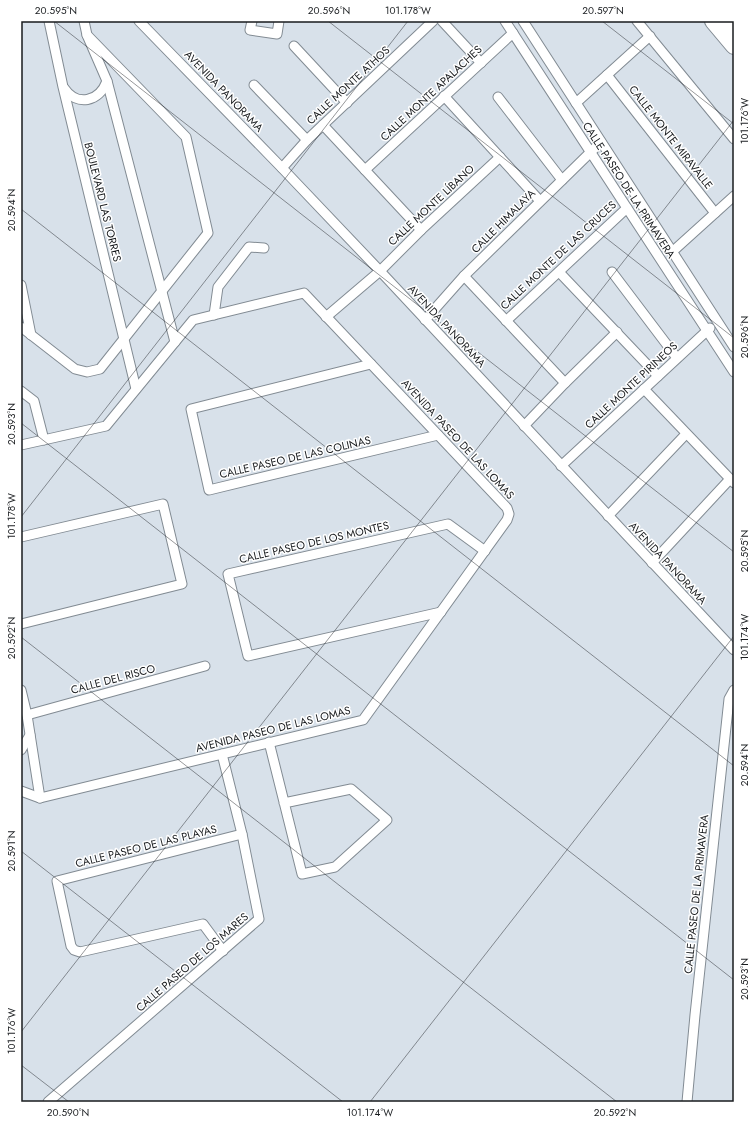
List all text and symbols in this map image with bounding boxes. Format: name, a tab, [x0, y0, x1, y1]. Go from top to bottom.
text: 20.595°N	[35, 3, 77, 18]
text: 20.596°N	[308, 3, 350, 18]
text: 101.178°W	[385, 3, 431, 18]
text: 20.597°N	[582, 3, 624, 18]
street label: CALLE MONTE APALACHES	[377, 41, 485, 145]
street label: CALLE MONTE ATHOS	[303, 42, 393, 128]
street label: AVENIDA PANORAMA	[181, 47, 268, 136]
street label: CALLE MONTE MIRAVALLE	[625, 82, 717, 192]
text: 101.176°W	[737, 98, 752, 144]
street label: CALLE PASEO DE LA PRIMAVERA	[579, 119, 680, 262]
street label: BOULEVARD LAS TORRES	[80, 141, 126, 263]
street label: CALLE MONTE LÍBANO	[384, 161, 478, 249]
street label: CALLE HIMALAYA	[467, 185, 539, 257]
text: 20.594°N	[4, 189, 19, 231]
street label: CALLE MONTE DE LAS CRUCES	[496, 197, 620, 313]
street label: AVENIDA PANORAMA	[404, 281, 490, 371]
text: 20.596°N	[737, 316, 752, 358]
street label: CALLE MONTE PIRINEOS	[581, 338, 681, 432]
street label: AVENIDA PASEO DE LAS LOMAS	[398, 375, 518, 503]
text: 20.593°N	[4, 403, 19, 445]
street label: CALLE PASEO DE LAS COLINAS	[218, 432, 372, 482]
text: 101.178°W	[4, 493, 19, 539]
street label: CALLE PASEO DE LOS MONTES	[238, 517, 390, 567]
street label: AVENIDA PANORAMA	[625, 518, 711, 608]
text: 20.595°N	[737, 530, 752, 572]
text: 101.174°W	[737, 614, 752, 660]
text: 20.592°N	[4, 617, 19, 659]
street label: CALLE DEL RISCO	[69, 660, 157, 698]
street label: AVENIDA PASEO DE LAS LOMAS	[194, 702, 352, 756]
text: 20.594°N	[737, 744, 752, 786]
street label: CALLE PASEO DE LA PRIMAVERA	[680, 813, 712, 974]
street label: CALLE PASEO DE LAS PLAYAS	[74, 821, 218, 871]
text: 20.591°N	[4, 830, 19, 872]
street label: CALLE PASEO DE LOS MARES	[132, 909, 252, 1015]
text: 20.593°N	[737, 958, 752, 1000]
text: 101.176°W	[4, 1008, 19, 1054]
text: 20.590°N	[47, 1105, 89, 1120]
text: 101.174°W	[347, 1105, 393, 1120]
text: 20.592°N	[594, 1105, 636, 1120]

